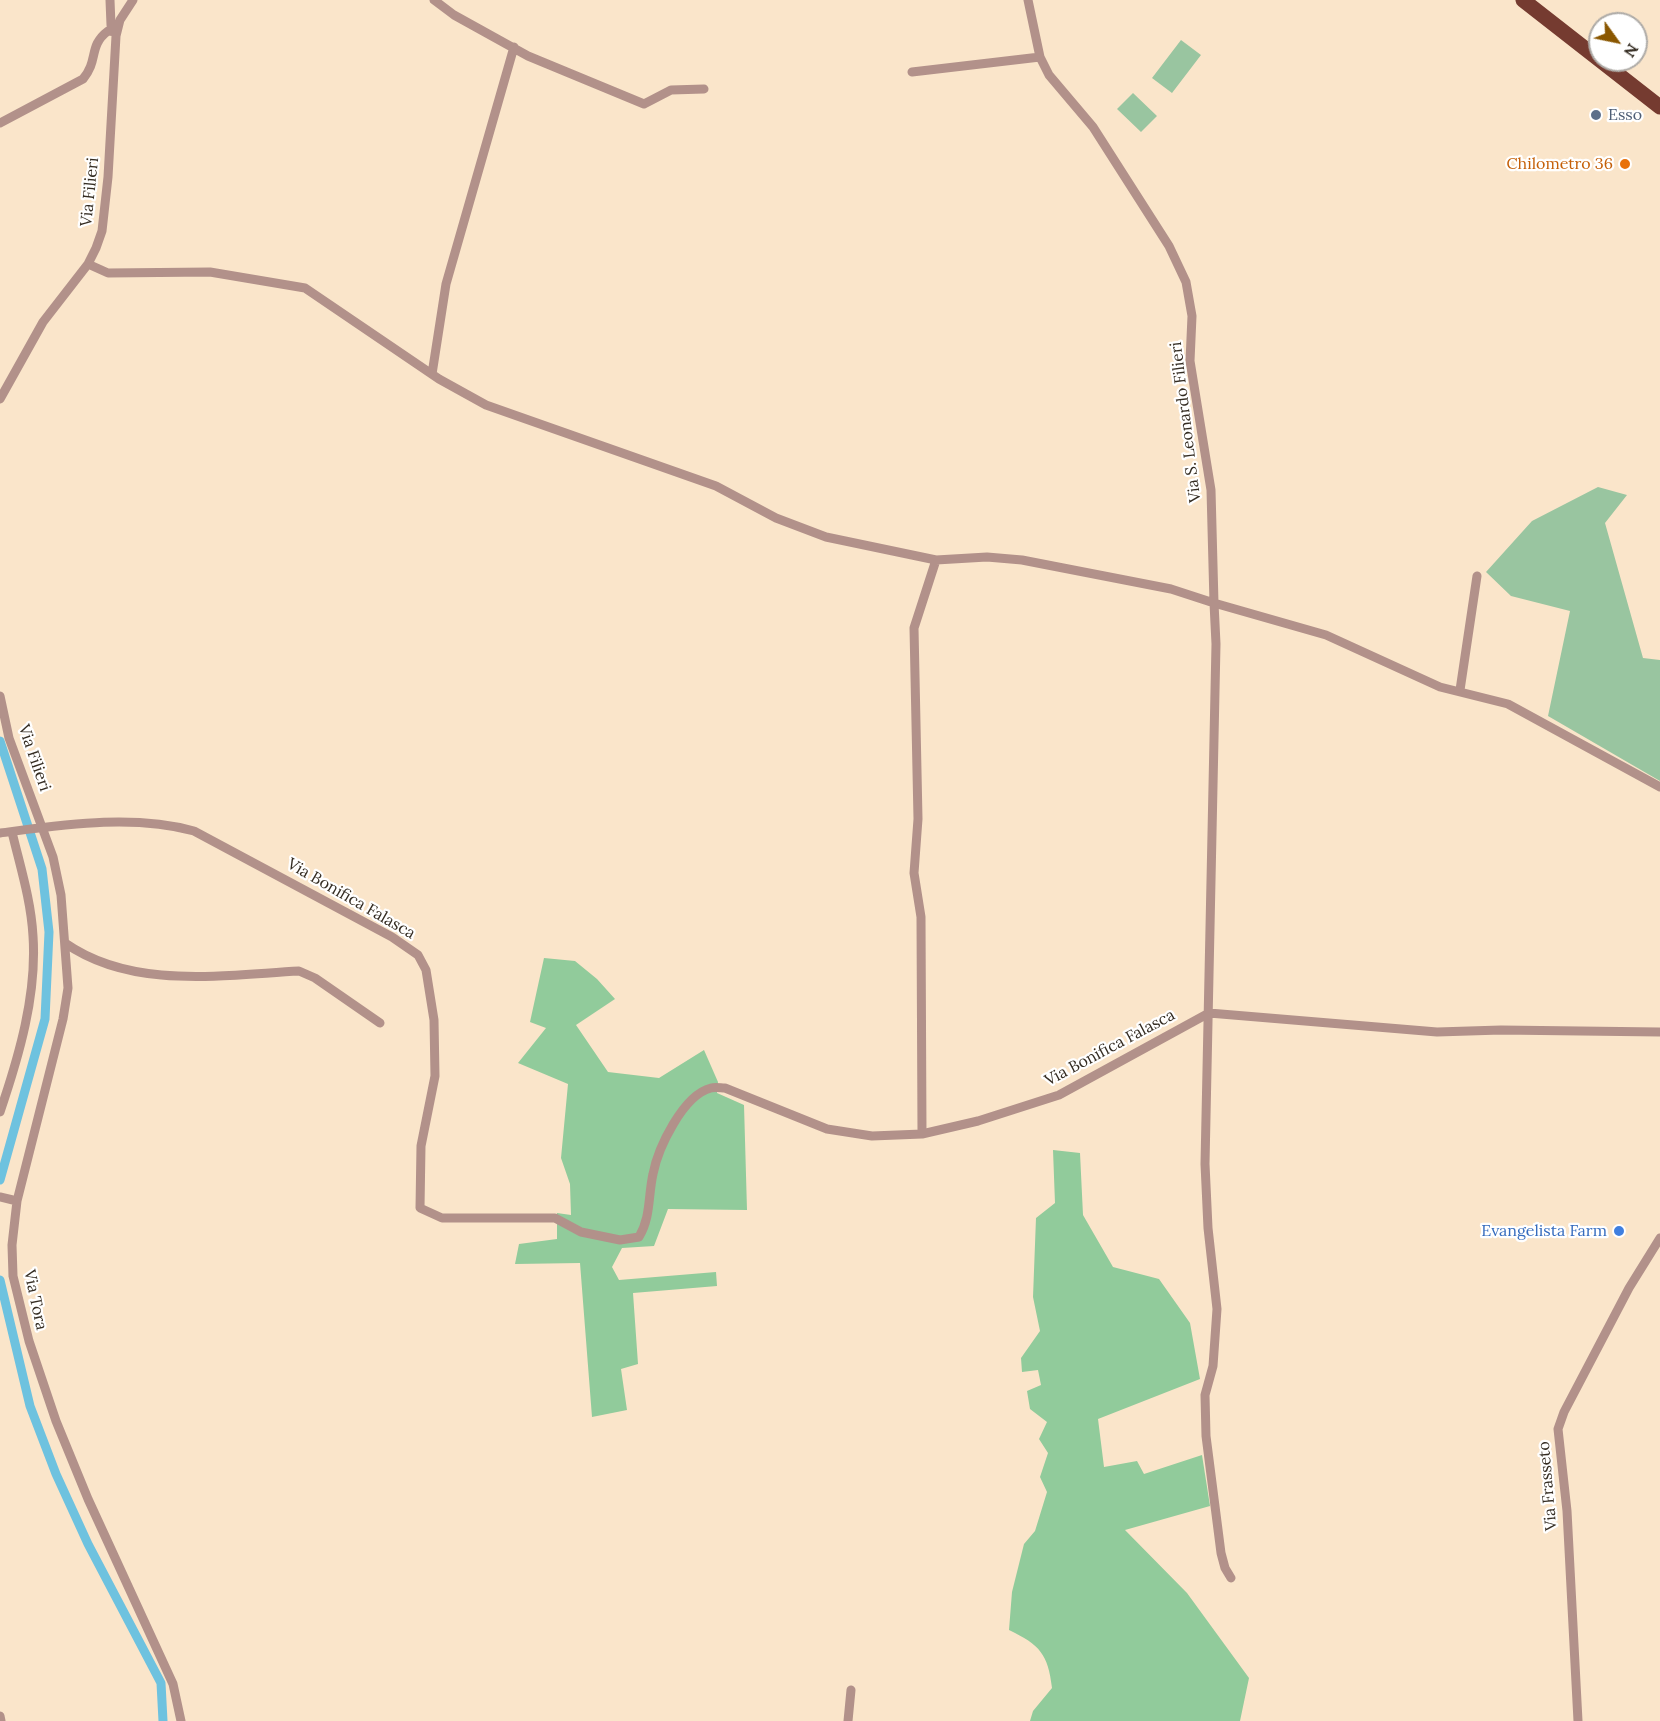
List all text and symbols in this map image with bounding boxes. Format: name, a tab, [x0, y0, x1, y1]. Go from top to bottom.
north arrow	[1588, 12, 1648, 72]
text: N	[1620, 40, 1643, 61]
place label: Esso	[1608, 105, 1642, 125]
marker: Esso	[1589, 108, 1603, 122]
place label: Chilometro 36	[1506, 154, 1613, 174]
street label: Via Filieri	[77, 157, 103, 227]
marker: Chilometro 36	[1618, 157, 1632, 171]
street label: Via S. Leonardo Filieri	[1167, 341, 1205, 503]
street label: Via Filieri	[14, 722, 54, 794]
street label: Via Bonifica Falasca	[284, 855, 418, 943]
street label: Via Bonifica Falasca	[1042, 1006, 1178, 1090]
place label: Evangelista Farm	[1481, 1221, 1607, 1241]
marker: Evangelista Farm	[1612, 1224, 1626, 1238]
street label: Via Tora	[19, 1268, 51, 1332]
street label: Via Frasseto	[1535, 1440, 1561, 1532]

